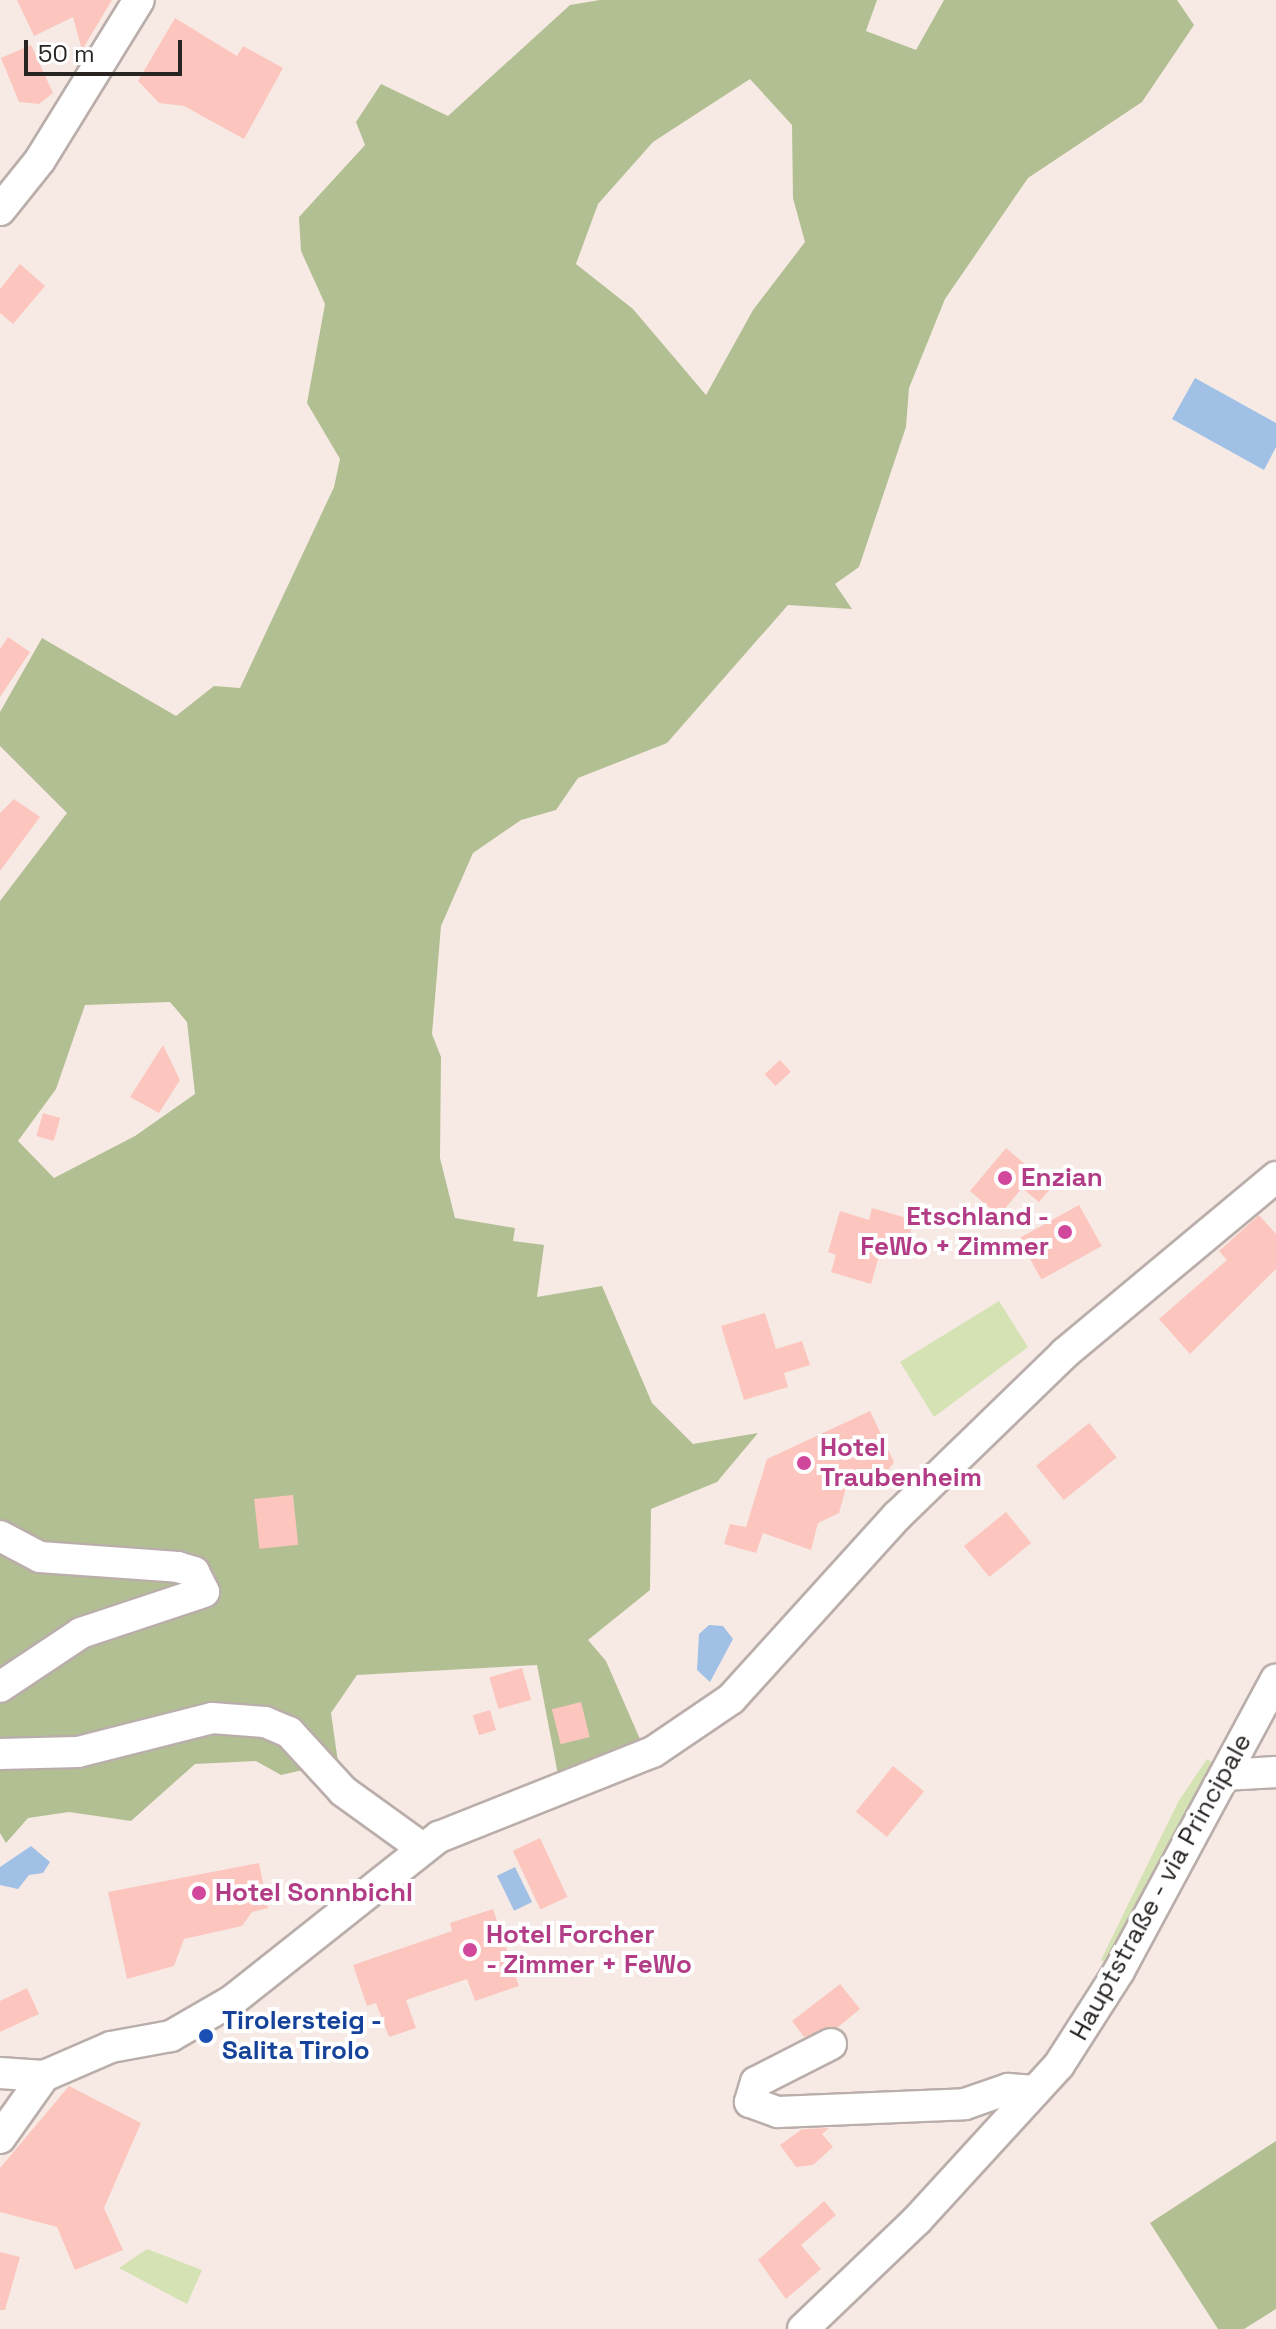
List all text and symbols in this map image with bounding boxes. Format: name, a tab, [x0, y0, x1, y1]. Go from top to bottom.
scale bar	[28, 24, 186, 74]
text: 50 m	[38, 38, 95, 69]
place label: Enzian	[1021, 1162, 1103, 1194]
marker: Enzian	[996, 1169, 1014, 1187]
place label: Etschland - FeWo + Zimmer	[860, 1201, 1049, 1262]
marker: Etschland - FeWo + Zimmer	[1056, 1223, 1074, 1241]
place label: Hotel Traubenheim	[820, 1432, 982, 1494]
marker: Hotel Traubenheim	[795, 1454, 813, 1472]
street label: Hauptstraße - via Principale	[1063, 1727, 1259, 2047]
place label: Hotel Sonnbichl	[215, 1877, 413, 1909]
marker: Hotel Sonnbichl	[190, 1884, 208, 1902]
place label: Hotel Forcher - Zimmer + FeWo	[486, 1919, 693, 1980]
marker: Hotel Forcher - Zimmer + FeWo	[461, 1941, 479, 1959]
place label: Tirolersteig - Salita Tirolo	[222, 2005, 383, 2066]
marker: Tirolersteig - Salita Tirolo	[197, 2027, 215, 2045]

